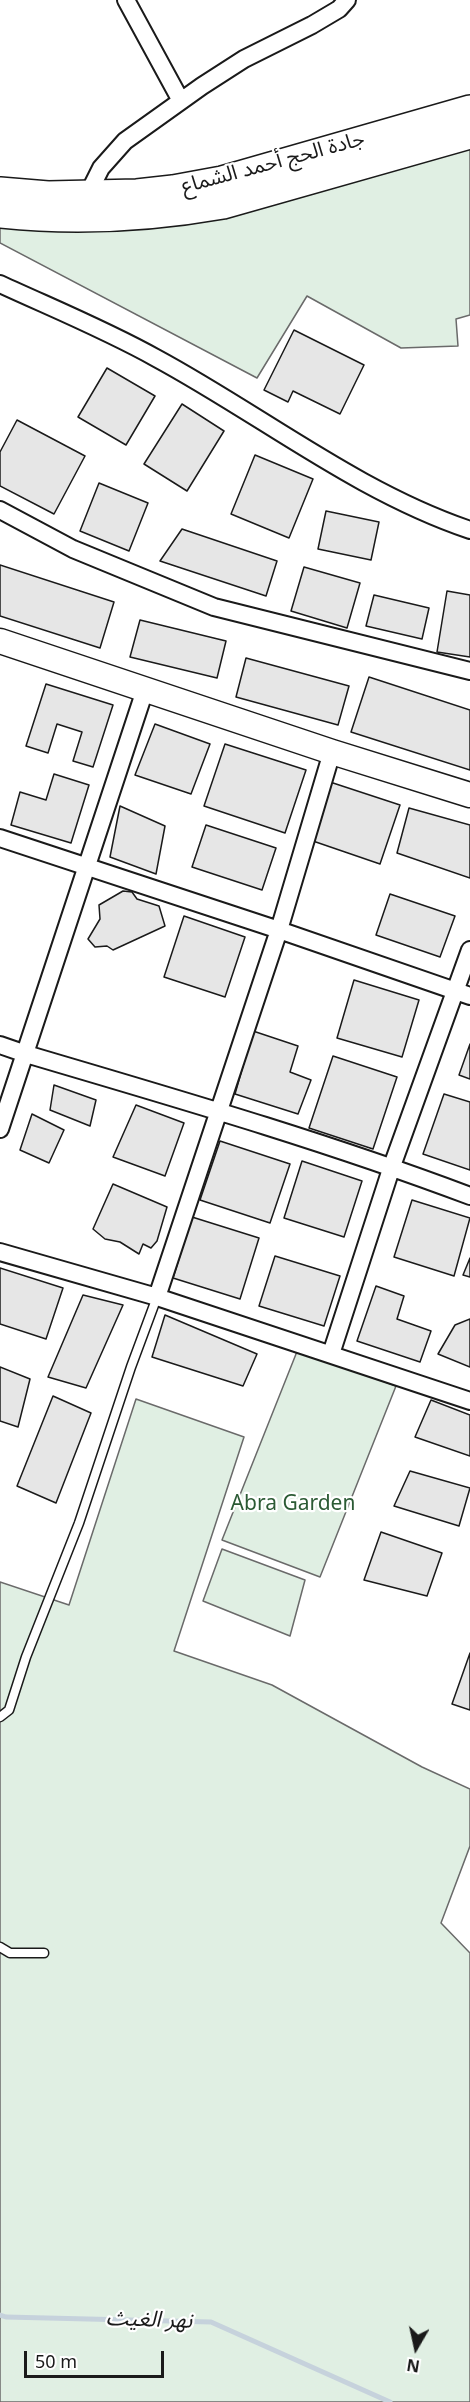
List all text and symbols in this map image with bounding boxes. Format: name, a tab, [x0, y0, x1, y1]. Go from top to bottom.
street label: جادة الحج أحمد الشماع	[179, 126, 367, 200]
park label: Abra Garden	[231, 1491, 355, 1517]
water label: نهر الغيث	[105, 2305, 193, 2335]
north arrow	[386, 2318, 446, 2378]
scale bar	[27, 2339, 166, 2377]
text: 50 m	[35, 2349, 77, 2373]
text: N	[405, 2354, 421, 2378]

